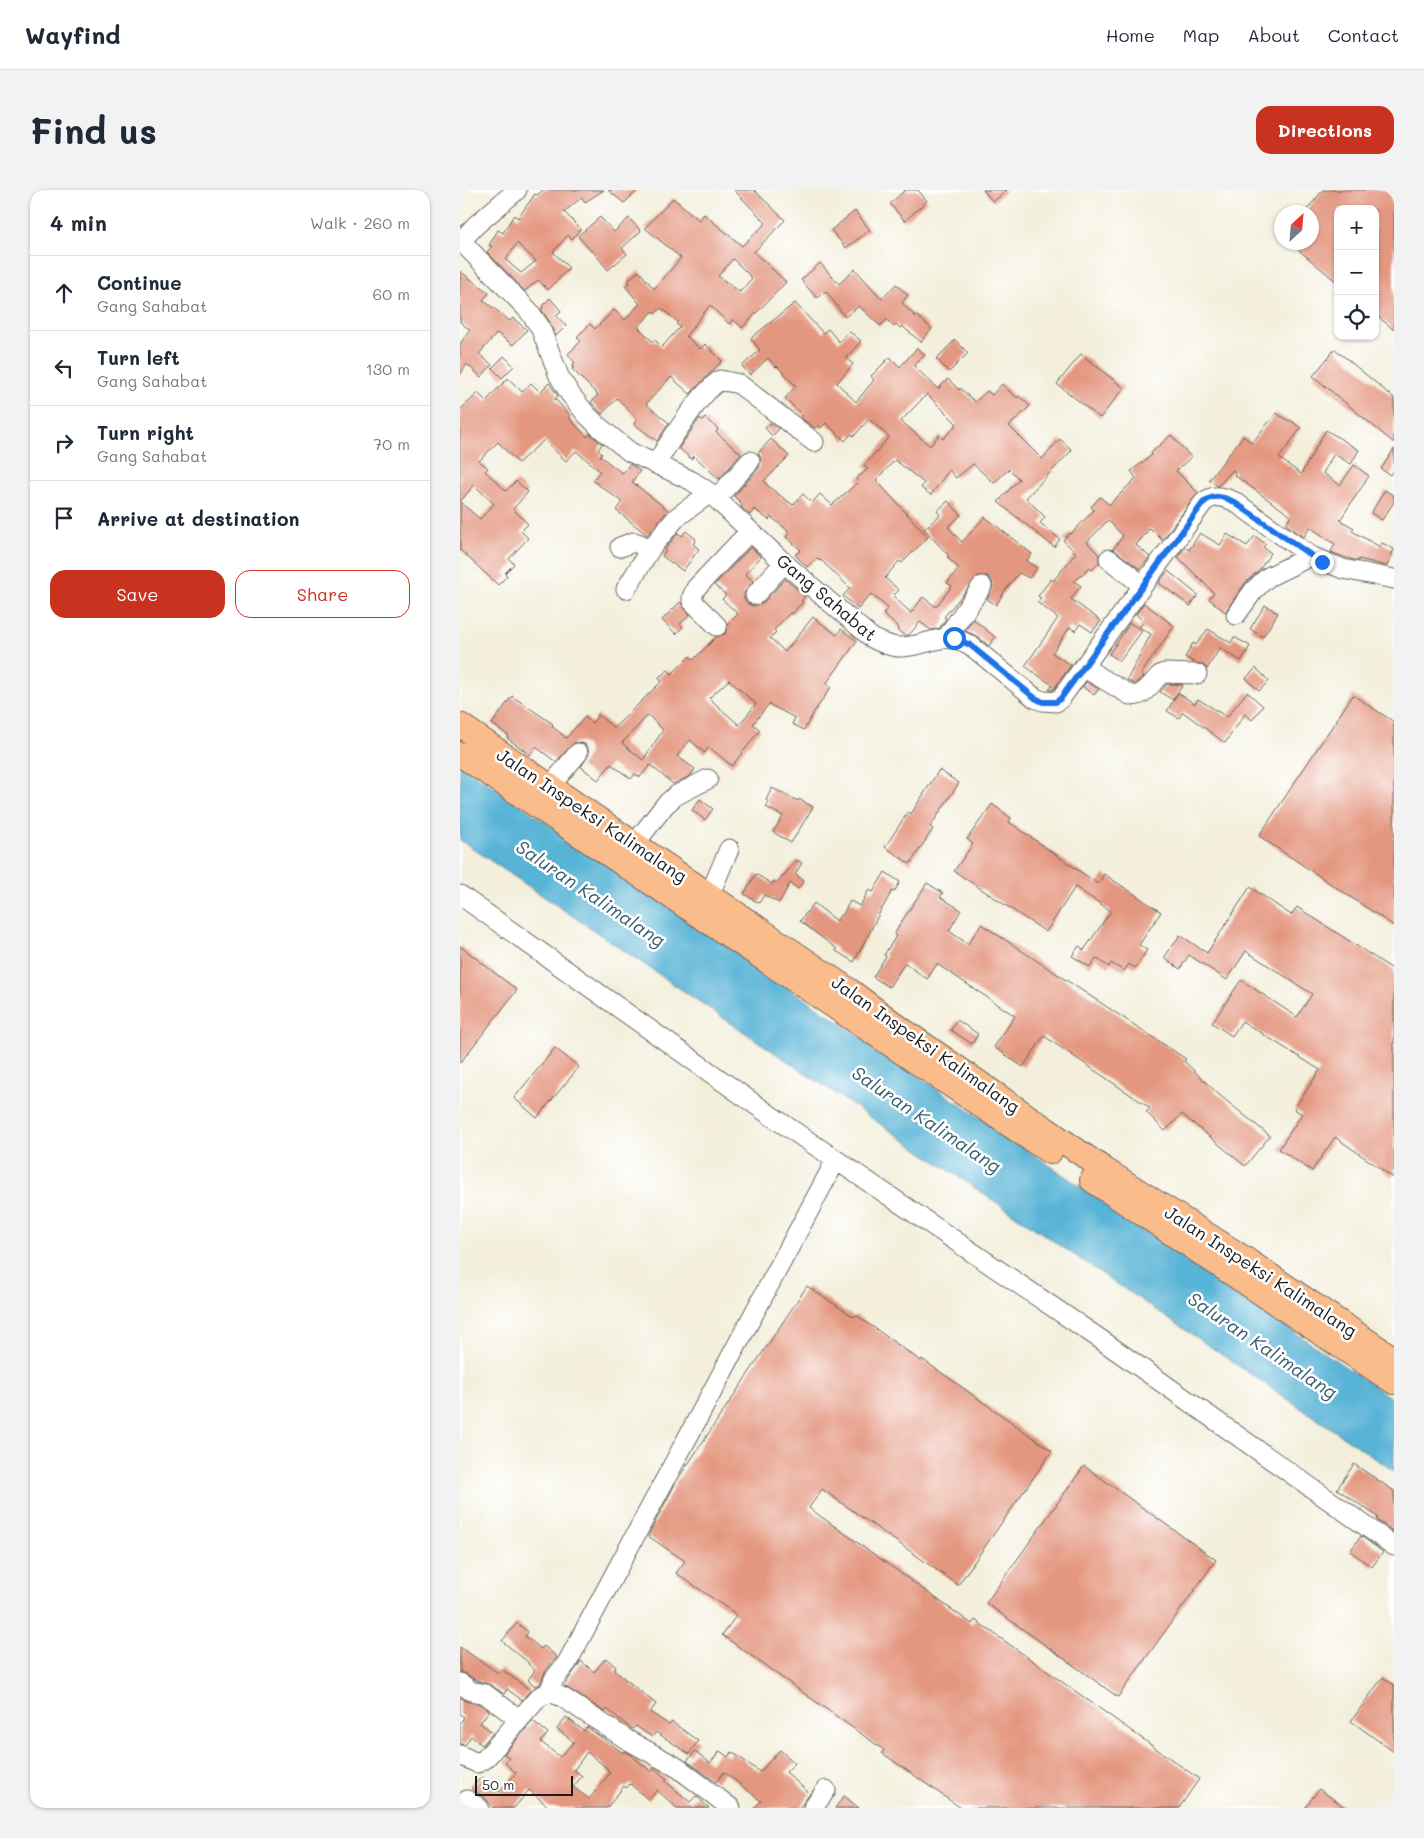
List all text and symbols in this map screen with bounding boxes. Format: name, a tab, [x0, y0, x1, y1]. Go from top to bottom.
text: Wayfind	[25, 19, 121, 50]
text: Home	[1106, 23, 1155, 47]
text: Map	[1183, 23, 1219, 47]
text: About	[1247, 23, 1300, 47]
text: Contact	[1328, 23, 1399, 47]
button: Directions	[1256, 106, 1394, 154]
text: Find us	[30, 107, 157, 153]
north arrow	[1274, 205, 1319, 250]
map controls	[1334, 205, 1379, 340]
button: +	[1334, 205, 1379, 250]
text: 4 min	[50, 209, 107, 236]
text: Walk · 260 m	[310, 212, 410, 233]
button: −	[1334, 250, 1379, 295]
text: Continue	[97, 270, 182, 295]
icon: ahead	[50, 279, 78, 307]
text: 60 m	[373, 283, 410, 304]
text: Gang Sahabat	[97, 295, 207, 316]
button: locate	[1334, 295, 1379, 340]
text: Turn left	[97, 345, 180, 370]
icon: left	[50, 354, 78, 382]
text: 130 m	[366, 358, 410, 379]
text: Gang Sahabat	[97, 370, 207, 391]
text: Turn right	[97, 420, 194, 445]
icon: right	[50, 429, 78, 457]
text: 70 m	[373, 433, 410, 454]
text: Gang Sahabat	[97, 445, 207, 466]
icon: arrive	[50, 504, 78, 532]
text: Arrive at destination	[97, 506, 300, 531]
street label: Gang Sahabat	[772, 548, 882, 646]
route end	[1311, 551, 1334, 574]
button: Save	[50, 570, 225, 618]
button: Share	[235, 570, 410, 618]
route start	[943, 627, 966, 650]
street label: Jalan Inspeksi Kalimalang	[492, 742, 692, 888]
water label: Saluran Kalimalang	[512, 834, 670, 952]
street label: Jalan Inspeksi Kalimalang	[827, 970, 1025, 1118]
water label: Saluran Kalimalang	[848, 1060, 1006, 1178]
street label: Jalan Inspeksi Kalimalang	[1160, 1200, 1362, 1342]
water label: Saluran Kalimalang	[1184, 1286, 1342, 1404]
scale bar	[475, 1773, 572, 1796]
text: 50 m	[482, 1775, 514, 1794]

